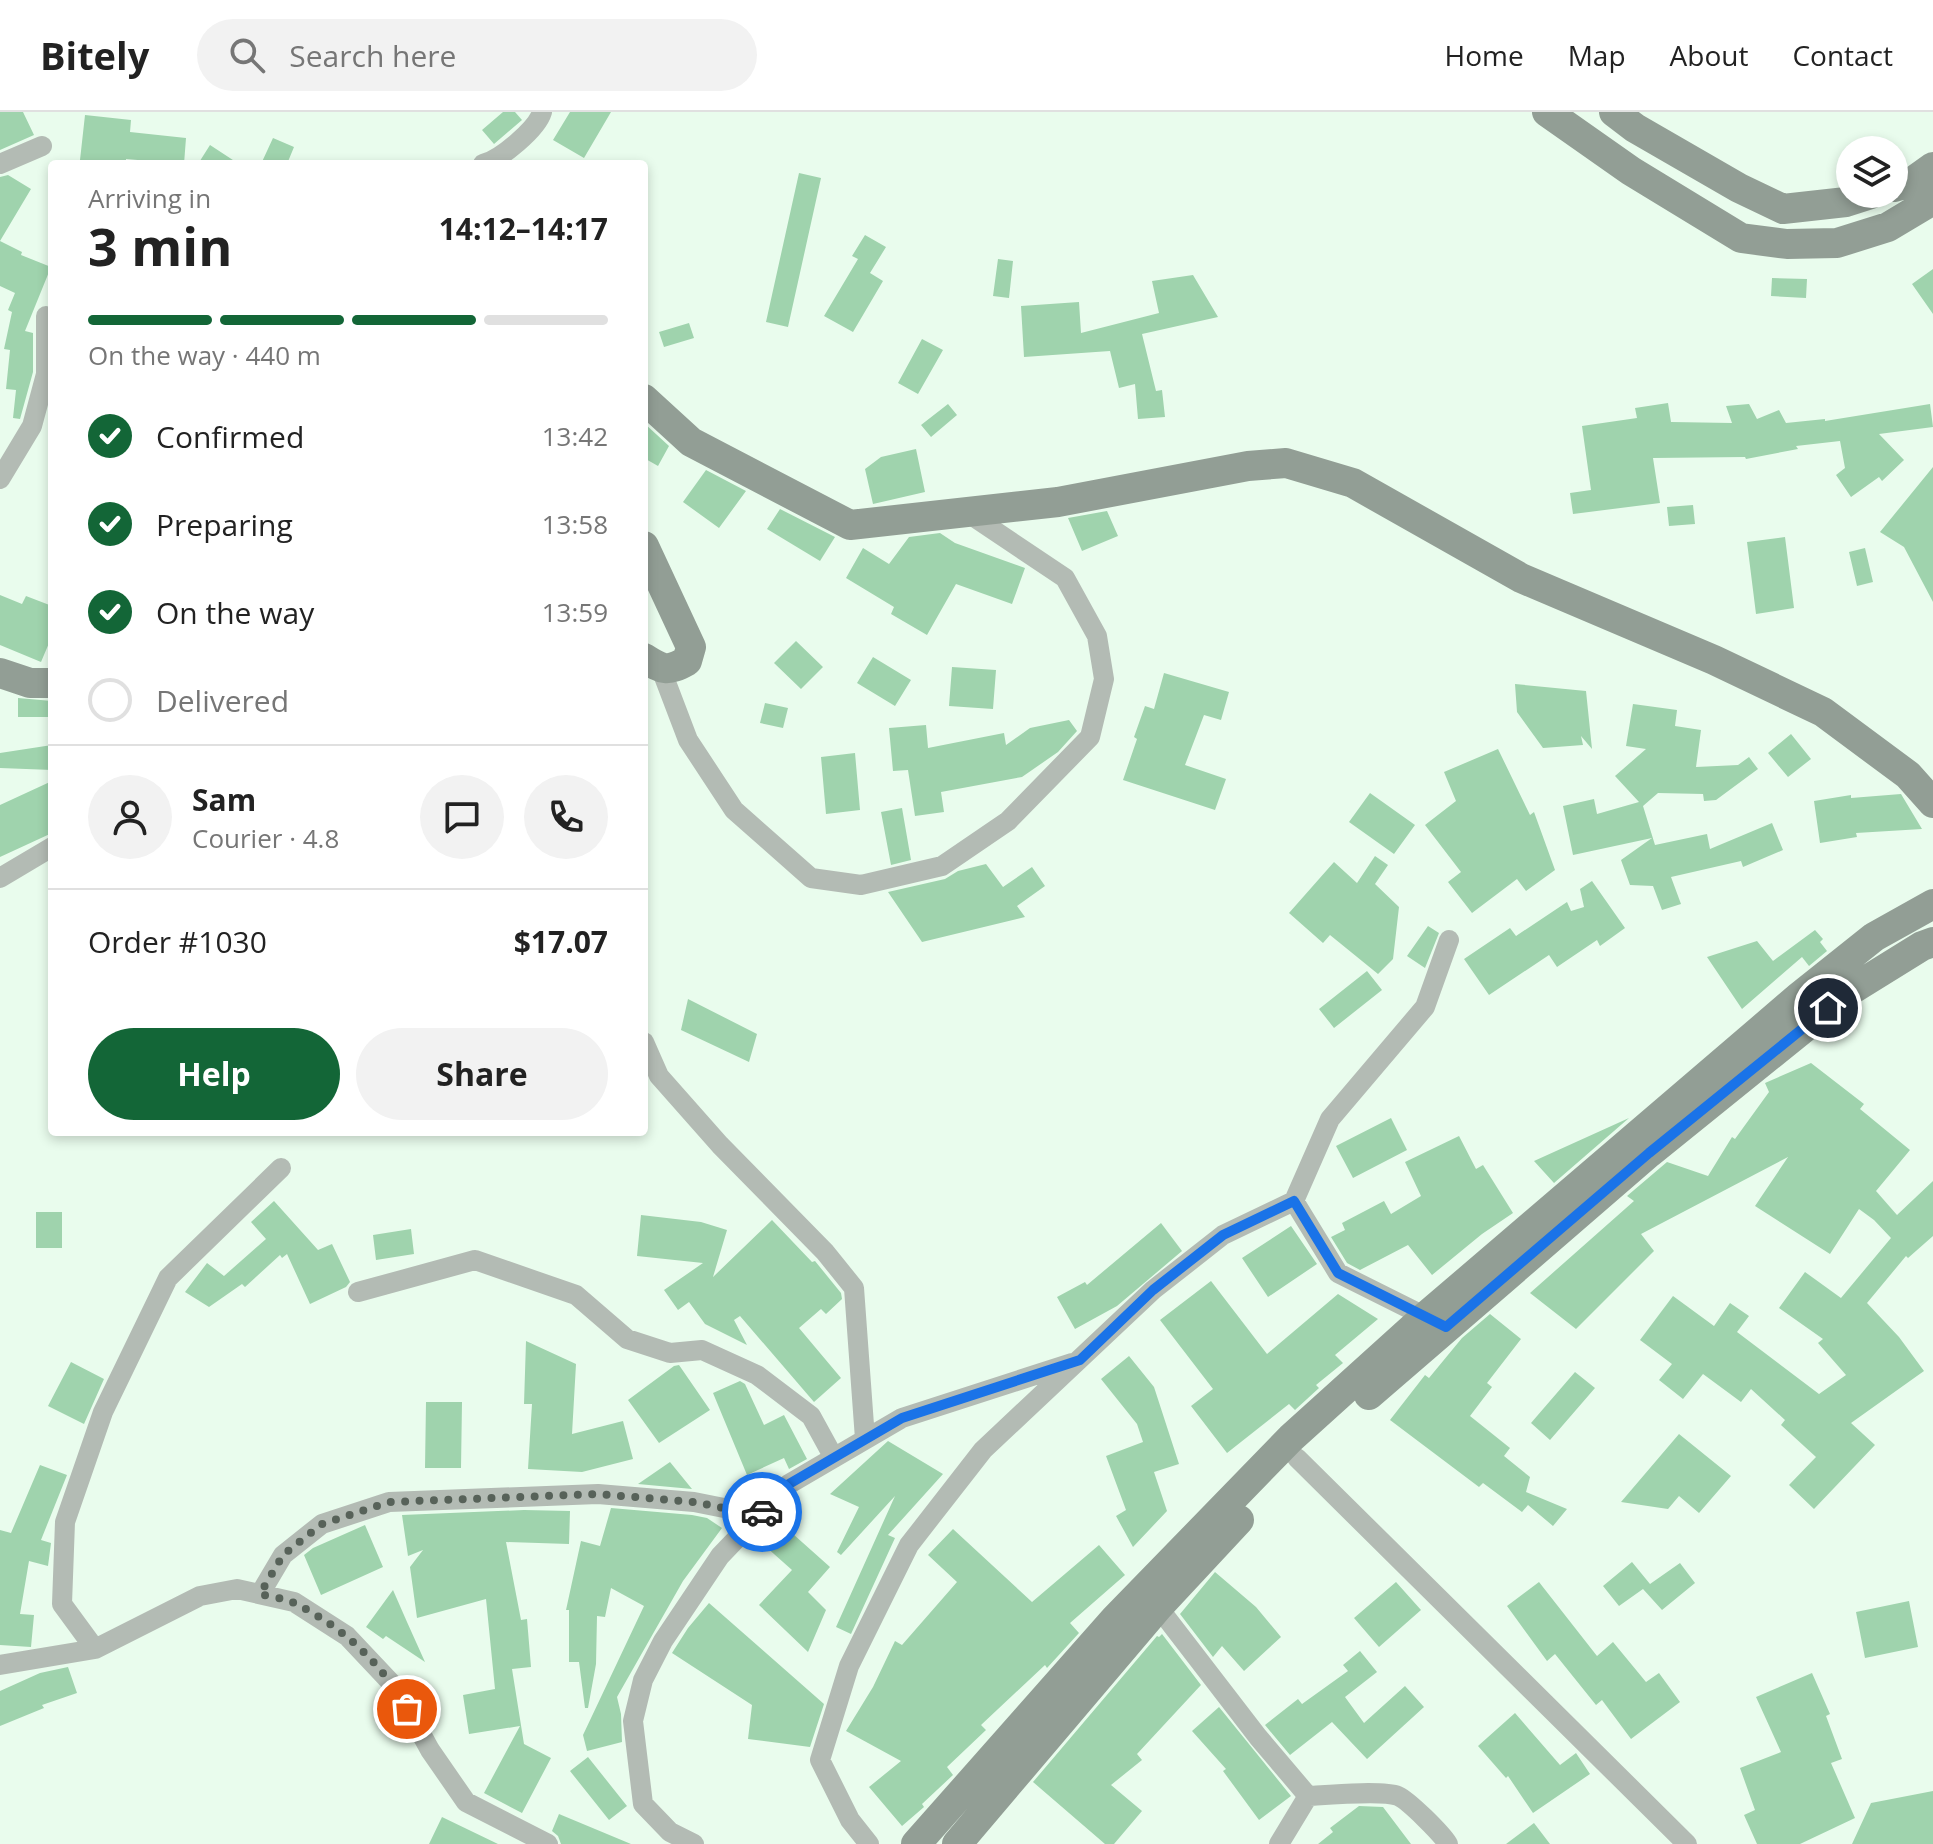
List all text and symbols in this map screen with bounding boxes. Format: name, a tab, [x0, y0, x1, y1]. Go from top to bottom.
search box	[197, 19, 757, 91]
text: Bitely	[40, 29, 149, 81]
icon: search	[225, 33, 269, 77]
text: Search here	[289, 35, 456, 76]
text: Home	[1445, 36, 1524, 74]
text: Map	[1568, 36, 1626, 74]
text: About	[1670, 36, 1748, 74]
text: Contact	[1792, 36, 1893, 74]
map controls	[1836, 136, 1908, 208]
button: layers	[1836, 136, 1908, 208]
text: Arriving in	[88, 180, 211, 216]
text: 14:12–14:17	[439, 208, 608, 249]
text: 3 min	[88, 210, 232, 281]
text: On the way · 440 m	[88, 337, 321, 373]
icon: check	[88, 414, 132, 458]
text: Confirmed	[156, 416, 304, 457]
text: 13:42	[542, 418, 608, 454]
icon: check	[88, 502, 132, 546]
text: Preparing	[156, 504, 293, 545]
text: 13:58	[542, 506, 608, 542]
icon: check	[88, 590, 132, 634]
text: On the way	[156, 592, 314, 633]
text: 13:59	[542, 594, 608, 630]
text: Delivered	[156, 680, 289, 721]
button: person	[88, 775, 172, 859]
button: chat	[420, 775, 504, 859]
button: phone	[524, 775, 608, 859]
text: Sam	[192, 779, 256, 820]
text: Courier · 4.8	[192, 820, 339, 856]
text: Order #1030	[88, 921, 267, 962]
text: $17.07	[514, 921, 608, 962]
pin	[1794, 974, 1862, 1042]
icon: home	[1806, 986, 1850, 1030]
button: Help	[88, 1028, 340, 1120]
button: Share	[356, 1028, 608, 1120]
courier	[722, 1472, 802, 1552]
icon: car	[740, 1490, 784, 1534]
pin	[373, 1675, 441, 1743]
icon: bag	[385, 1687, 429, 1731]

